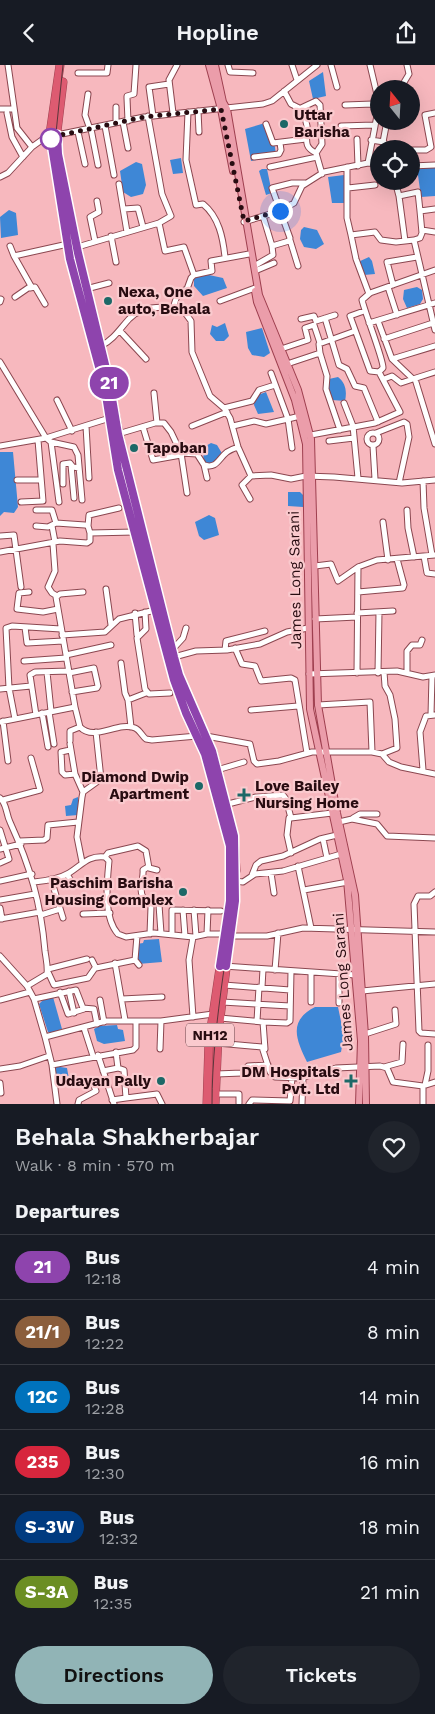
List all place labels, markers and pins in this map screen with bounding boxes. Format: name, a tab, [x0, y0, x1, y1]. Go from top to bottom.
place label: Uttar Barisha	[294, 106, 350, 141]
marker: Uttar Barisha	[278, 118, 290, 130]
unlabelled marker	[40, 128, 62, 150]
place label: Nexa, One auto, Behala	[118, 283, 211, 318]
marker: Nexa, One auto, Behala	[102, 295, 114, 307]
place label: Tapoban	[144, 439, 207, 457]
marker: Tapoban	[128, 442, 140, 454]
place label: Diamond Dwip Apartment	[81, 768, 189, 803]
place label: Love Bailey Nursing Home	[255, 777, 359, 812]
marker: Diamond Dwip Apartment	[193, 780, 205, 792]
marker: Love Bailey Nursing Home	[237, 788, 251, 802]
place label: Paschim Barisha Housing Complex	[45, 874, 173, 909]
marker: Paschim Barisha Housing Complex	[177, 886, 189, 898]
place label: DM Hospitals Pvt. Ltd	[241, 1063, 340, 1098]
place label: Udayan Pally	[56, 1072, 152, 1090]
marker: DM Hospitals Pvt. Ltd	[344, 1074, 358, 1088]
marker: Udayan Pally	[155, 1075, 167, 1087]

